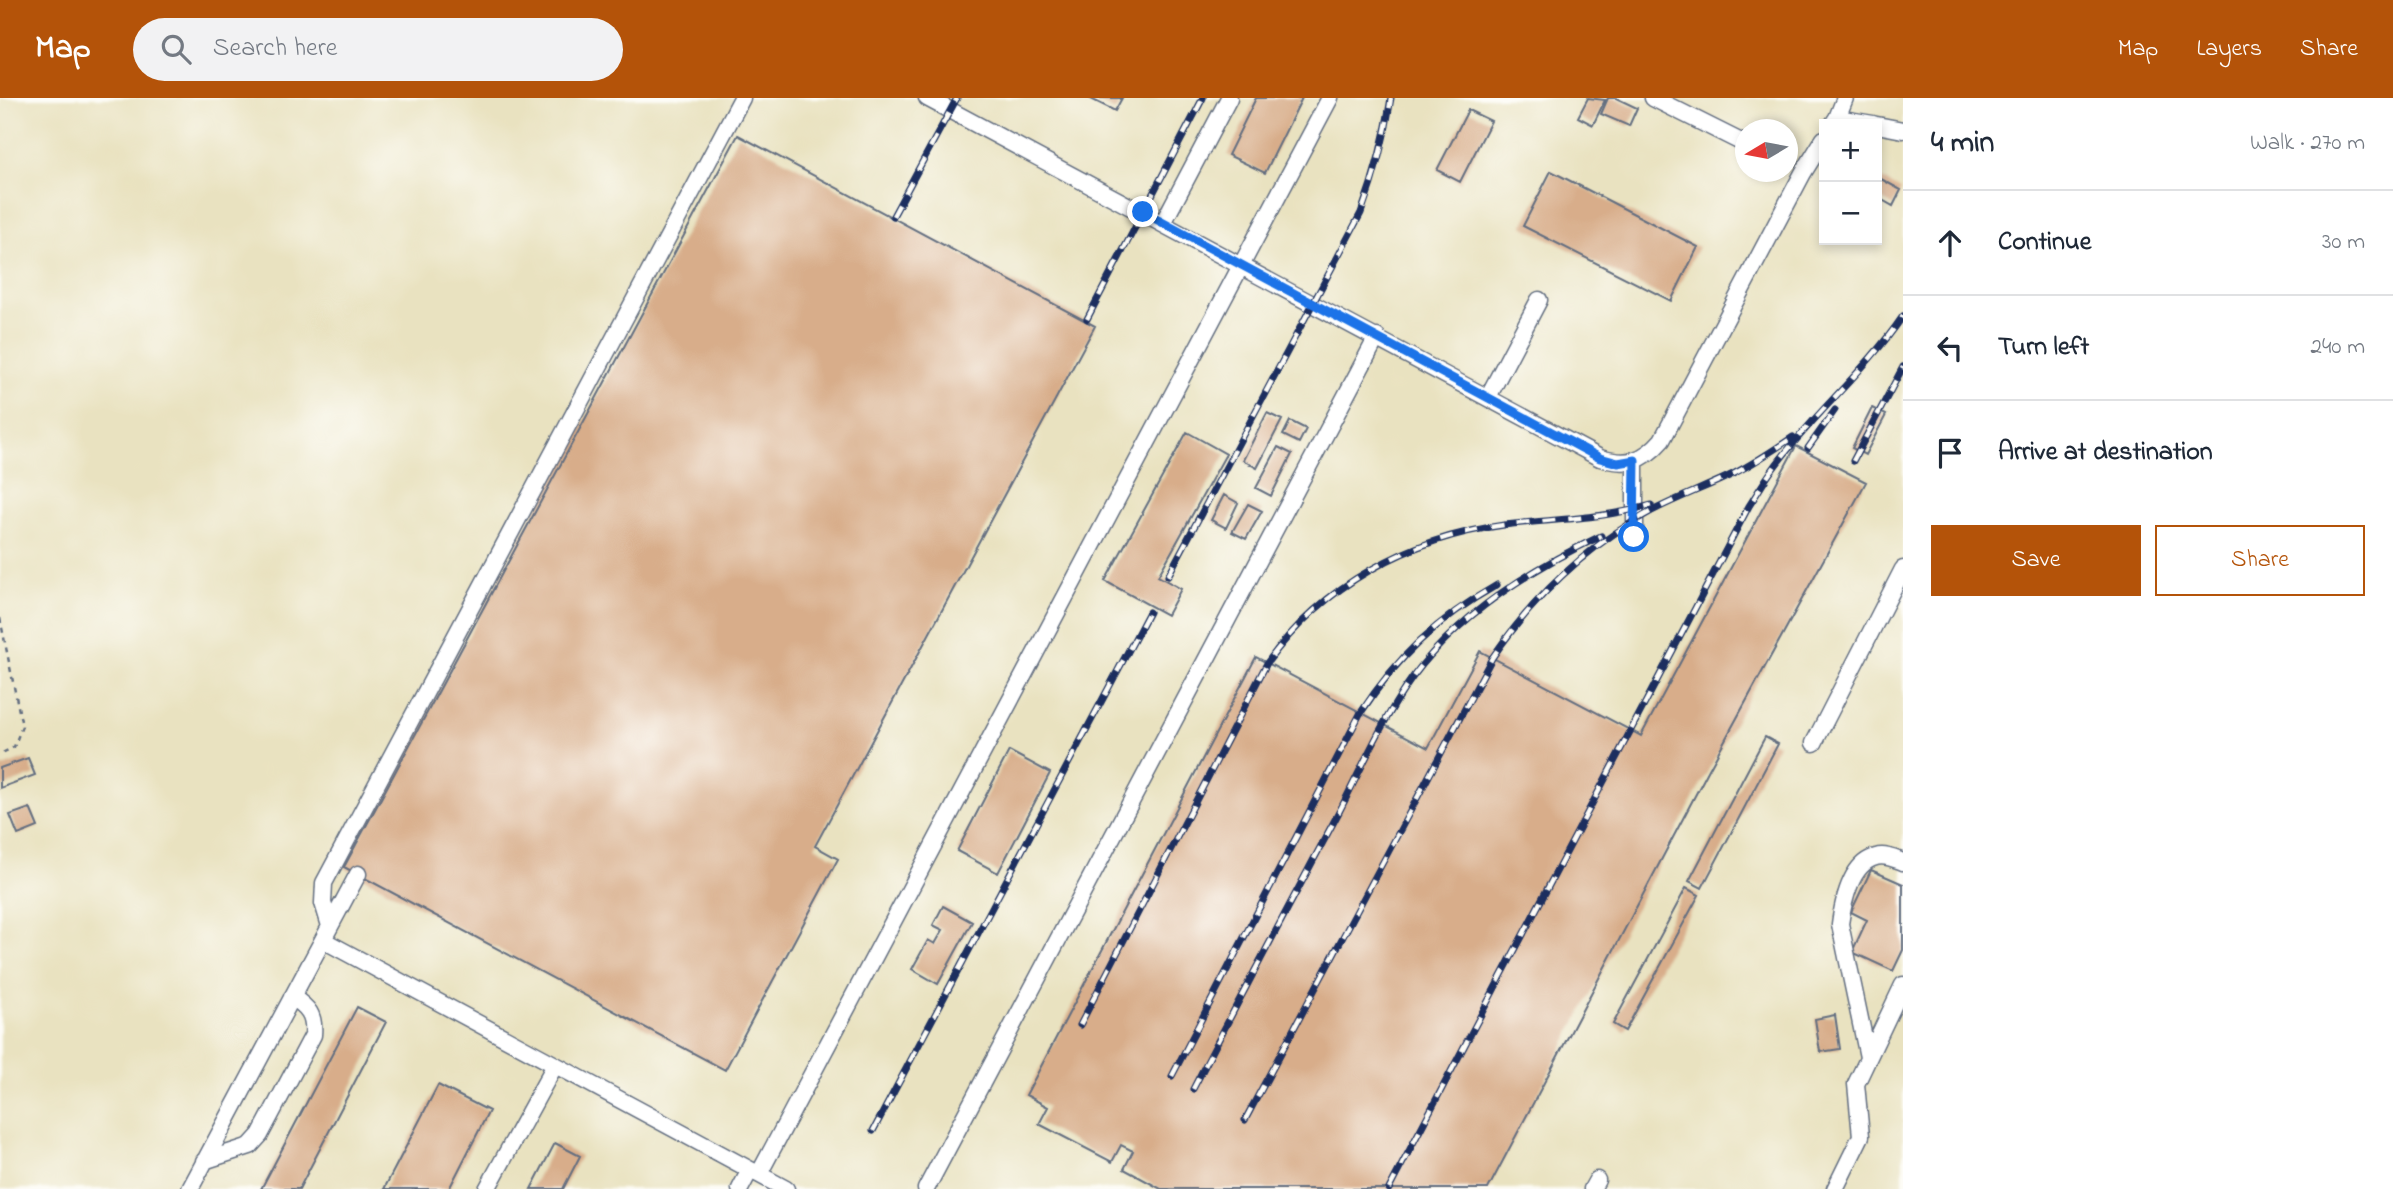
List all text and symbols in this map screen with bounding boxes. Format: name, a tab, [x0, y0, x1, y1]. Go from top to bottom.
search box	[133, 18, 623, 81]
text: Map	[35, 25, 91, 73]
icon: search	[157, 30, 195, 68]
text: Search here	[213, 30, 337, 68]
text: Map	[2118, 32, 2158, 67]
text: Layers	[2196, 32, 2262, 67]
text: Share	[2300, 32, 2358, 67]
north arrow	[1735, 119, 1798, 182]
map controls	[1819, 119, 1882, 245]
button: +	[1819, 119, 1882, 182]
text: 4 min	[1931, 122, 1994, 166]
text: Walk · 270 m	[2250, 127, 2365, 160]
button: −	[1819, 182, 1882, 245]
route end	[1127, 196, 1158, 227]
icon: ahead	[1931, 224, 1969, 262]
text: Continue	[1998, 224, 2091, 262]
text: 30 m	[2322, 226, 2365, 259]
icon: left	[1931, 329, 1969, 367]
text: Turn left	[1998, 329, 2089, 367]
text: 240 m	[2311, 331, 2365, 364]
icon: arrive	[1931, 434, 1969, 472]
text: Arrive at destination	[1998, 434, 2213, 472]
route start	[1618, 521, 1649, 552]
button: Save	[1931, 525, 2141, 596]
button: Share	[2155, 525, 2365, 596]

